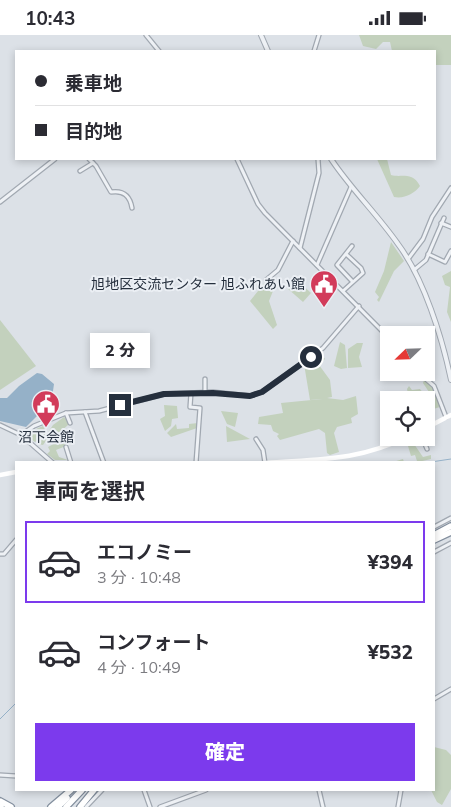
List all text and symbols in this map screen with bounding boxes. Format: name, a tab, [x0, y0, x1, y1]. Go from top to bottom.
text: 10:43	[25, 6, 75, 30]
text: 乗車地	[65, 71, 122, 95]
text: 目的地	[65, 119, 122, 143]
public building icon: 旭地区交流センター 旭ふれあい館	[309, 269, 339, 308]
place label: 旭地区交流センター 旭ふれあい館	[91, 275, 305, 293]
north arrow	[380, 326, 435, 381]
map controls	[380, 326, 435, 446]
callout: 2 分	[90, 333, 150, 367]
text: 2 分	[105, 340, 135, 360]
route start	[300, 346, 322, 368]
public building icon: 沼下会館	[31, 389, 61, 428]
button: locate	[380, 391, 435, 446]
route end	[109, 394, 131, 416]
place label: 沼下会館	[18, 428, 74, 446]
text: 車両を選択	[35, 477, 145, 505]
icon: car	[37, 540, 82, 585]
text: エコノミー	[97, 540, 192, 564]
text: ¥394	[367, 550, 413, 574]
text: 3 分 · 10:48	[97, 567, 181, 587]
icon: car	[37, 630, 82, 675]
text: コンフォート	[97, 630, 210, 654]
text: ¥532	[367, 640, 413, 664]
text: 4 分 · 10:49	[97, 657, 181, 677]
button: 確定	[35, 723, 415, 781]

